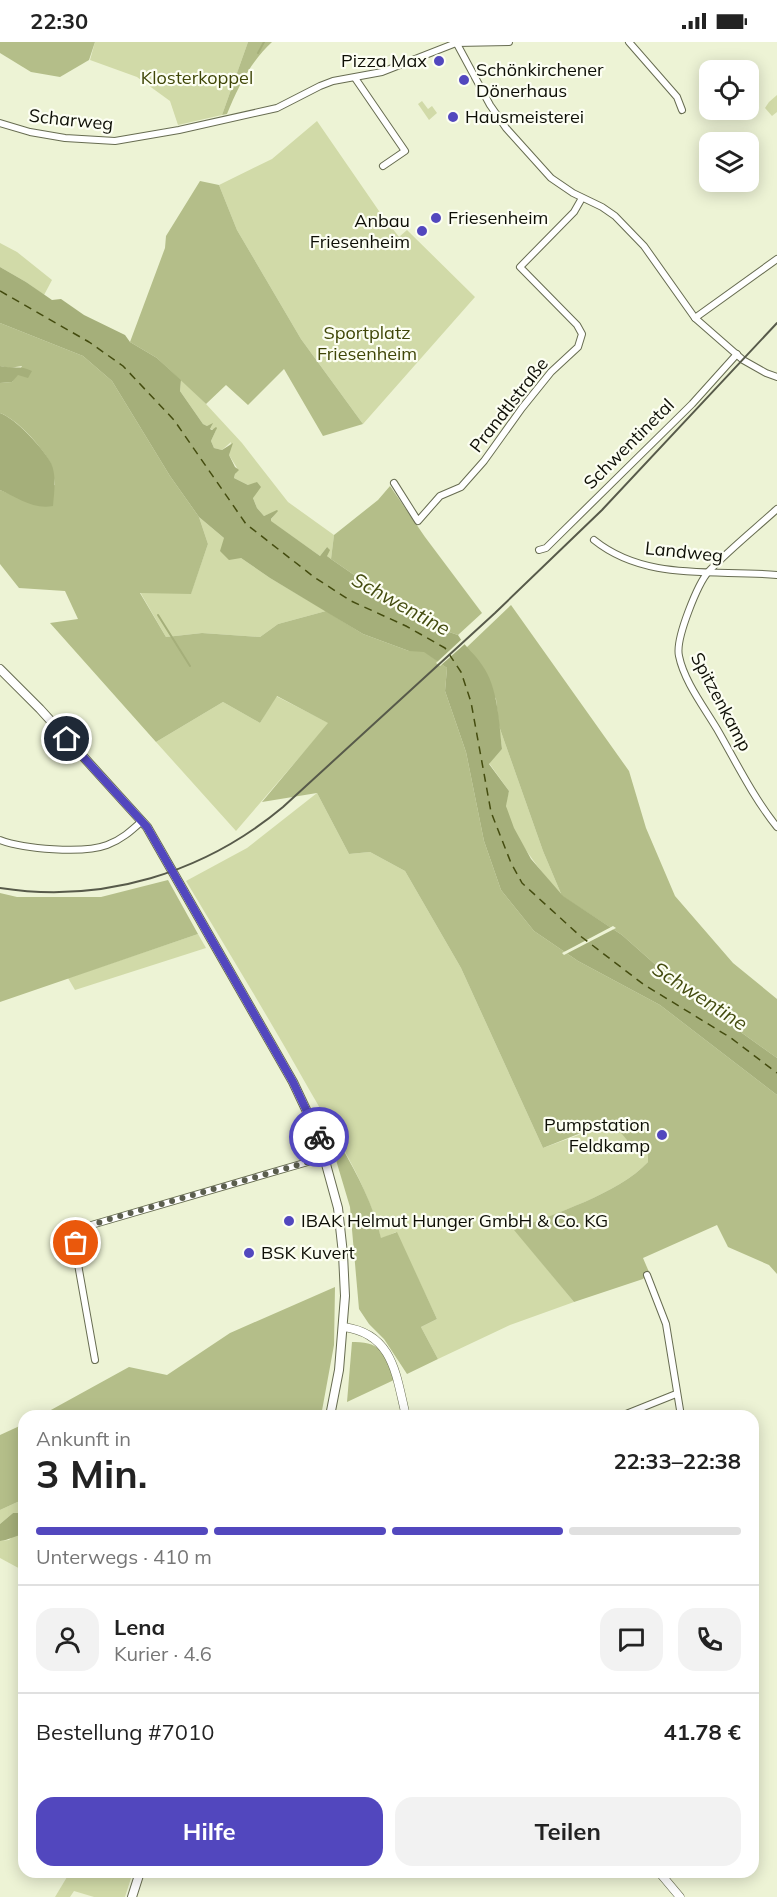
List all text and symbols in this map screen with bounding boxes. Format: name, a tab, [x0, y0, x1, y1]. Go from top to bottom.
text: 22:30	[30, 7, 88, 35]
place label: Pizza Max	[341, 49, 427, 72]
marker: Pizza Max	[432, 54, 446, 68]
place label: Schönkirchener Dönerhaus	[476, 58, 604, 102]
map controls	[699, 60, 759, 192]
button: locate	[699, 60, 759, 120]
park label: Klosterkoppel	[141, 66, 253, 89]
marker: Schönkirchener Dönerhaus	[457, 73, 471, 87]
street label: Scharweg	[28, 104, 114, 135]
place label: Hausmeisterei	[465, 105, 584, 128]
marker: Hausmeisterei	[446, 110, 460, 124]
button: layers	[699, 132, 759, 192]
place label: Friesenheim	[448, 206, 548, 229]
place label: Anbau Friesenheim	[310, 209, 410, 253]
marker: Friesenheim	[429, 211, 443, 225]
marker: Anbau Friesenheim	[415, 224, 429, 238]
park label: Sportplatz Friesenheim	[317, 321, 417, 365]
street label: Prandtlstraße	[464, 353, 553, 457]
street label: Schwentinetal	[579, 394, 679, 494]
street label: Landweg	[644, 536, 724, 567]
water label: Schwentine	[348, 566, 455, 641]
street label: Spitzenkamp	[686, 648, 757, 755]
pin	[41, 713, 92, 764]
icon: home	[50, 722, 83, 755]
water label: Schwentine	[648, 956, 753, 1036]
courier	[289, 1107, 349, 1167]
place label: Pumpstation Feldkamp	[544, 1113, 650, 1157]
icon: bike	[303, 1121, 336, 1154]
marker: Pumpstation Feldkamp	[655, 1128, 669, 1142]
place label: IBAK Helmut Hunger GmbH & Co. KG	[301, 1209, 608, 1232]
marker: IBAK Helmut Hunger GmbH & Co. KG	[282, 1214, 296, 1228]
pin	[50, 1217, 101, 1268]
icon: bag	[59, 1226, 92, 1259]
place label: BSK Kuvert	[261, 1241, 355, 1264]
marker: BSK Kuvert	[242, 1246, 256, 1260]
text: Ankunft in	[36, 1426, 131, 1451]
text: 22:33–22:38	[613, 1447, 741, 1475]
text: 3 Min.	[36, 1449, 147, 1498]
text: Unterwegs · 410 m	[36, 1544, 212, 1569]
button: person	[36, 1608, 99, 1671]
button: chat	[600, 1608, 663, 1671]
button: phone	[678, 1608, 741, 1671]
text: Lena	[114, 1613, 165, 1641]
text: Kurier · 4.6	[114, 1641, 212, 1666]
text: Bestellung #7010	[36, 1718, 214, 1746]
text: 41.78 €	[664, 1718, 741, 1746]
button: Hilfe	[36, 1797, 383, 1866]
button: Teilen	[395, 1797, 741, 1866]

